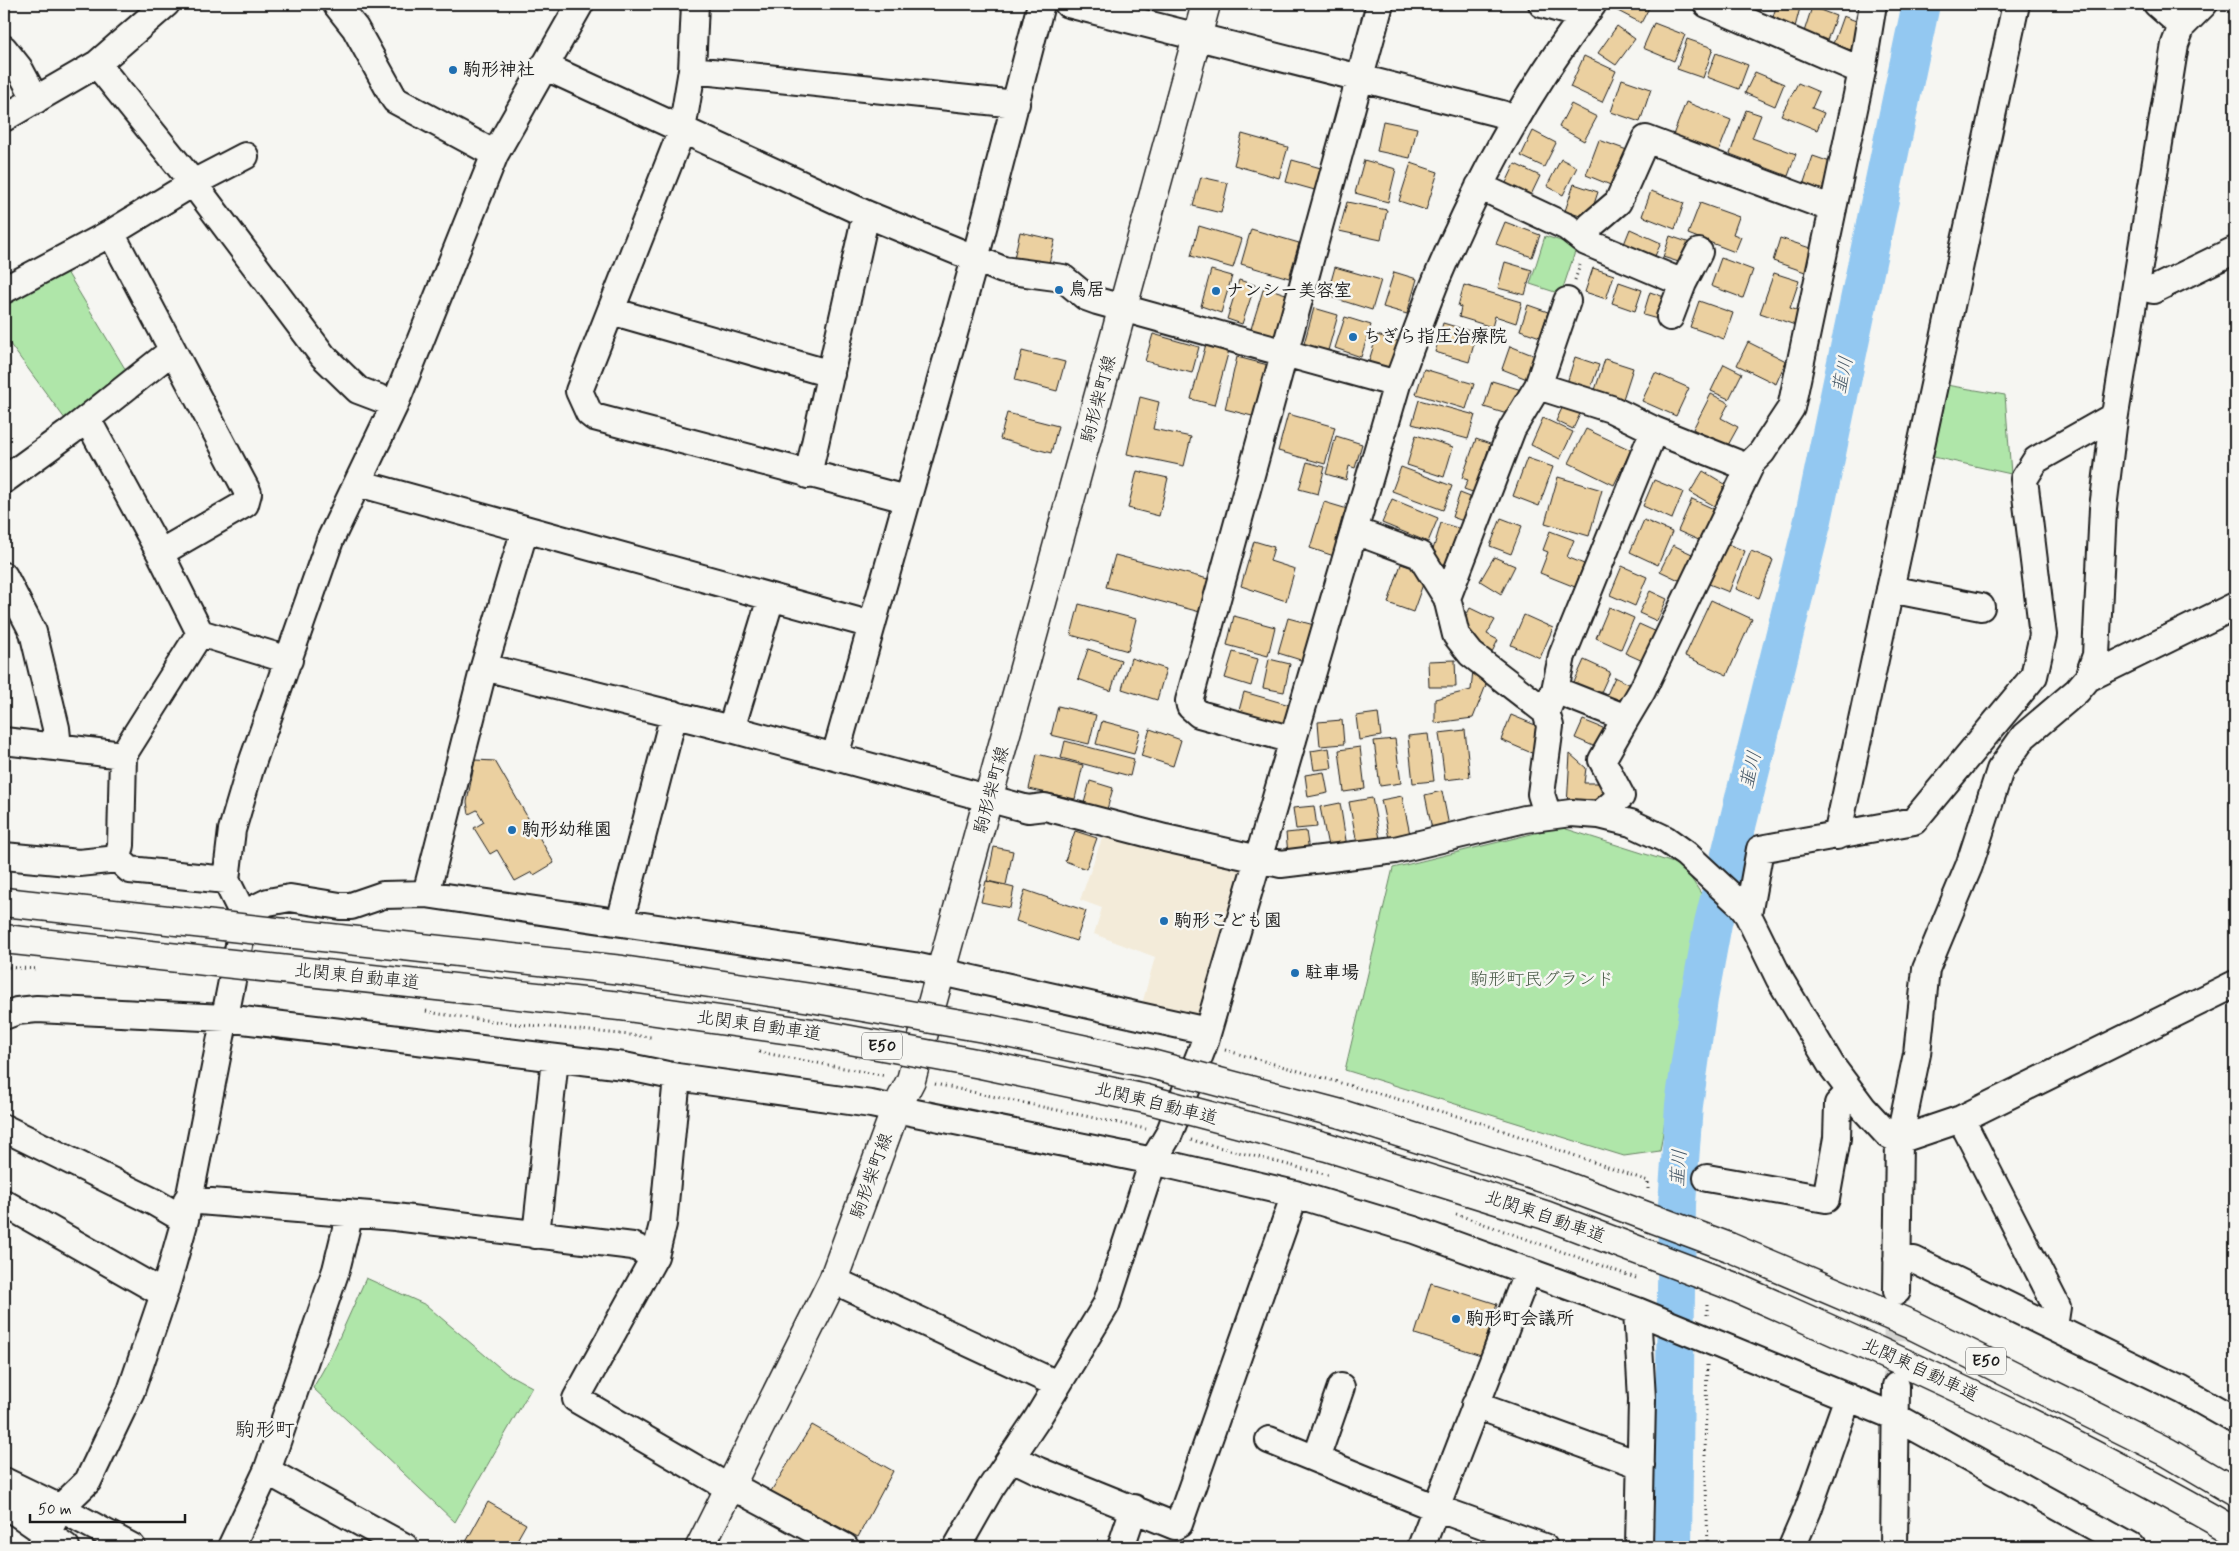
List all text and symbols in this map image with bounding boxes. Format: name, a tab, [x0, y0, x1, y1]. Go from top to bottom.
place label: 駒形神社	[463, 58, 535, 82]
marker: 駒形神社	[447, 64, 459, 76]
place label: 鳥居	[1069, 278, 1105, 302]
place label: ナンシー美容室	[1226, 279, 1352, 303]
marker: 鳥居	[1053, 284, 1065, 296]
marker: ナンシー美容室	[1210, 285, 1222, 297]
place label: ちぎら指圧治療院	[1363, 325, 1507, 349]
marker: ちぎら指圧治療院	[1347, 331, 1359, 343]
street label: 駒形柴町線	[1076, 352, 1122, 446]
water label: 韮川	[1827, 354, 1859, 396]
street label: 駒形柴町線	[969, 743, 1015, 837]
water label: 韮川	[1734, 749, 1768, 791]
place label: 駒形幼稚園	[522, 818, 612, 842]
marker: 駒形幼稚園	[506, 824, 518, 836]
place label: 駒形こども園	[1174, 909, 1282, 933]
marker: 駒形こども園	[1158, 915, 1170, 927]
street label: 北関東自動車道	[293, 958, 421, 996]
place label: 駐車場	[1305, 961, 1359, 985]
marker: 駐車場	[1289, 967, 1301, 979]
park label: 駒形町民グランド	[1470, 968, 1614, 992]
street label: 北関東自動車道	[695, 1005, 823, 1047]
road number: E50	[862, 1032, 902, 1060]
street label: 北関東自動車道	[1092, 1077, 1220, 1131]
street label: 駒形柴町線	[845, 1130, 899, 1222]
water label: 韮川	[1665, 1148, 1693, 1188]
street label: 北関東自動車道	[1482, 1185, 1608, 1249]
place label: 駒形町会議所	[1466, 1307, 1574, 1331]
marker: 駒形町会議所	[1450, 1313, 1462, 1325]
street label: 北関東自動車道	[1858, 1332, 1982, 1408]
road number: E50	[1966, 1348, 2006, 1374]
district label: 駒形町	[235, 1417, 295, 1444]
scale bar	[30, 1491, 185, 1523]
text: 50 m	[38, 1500, 72, 1520]

